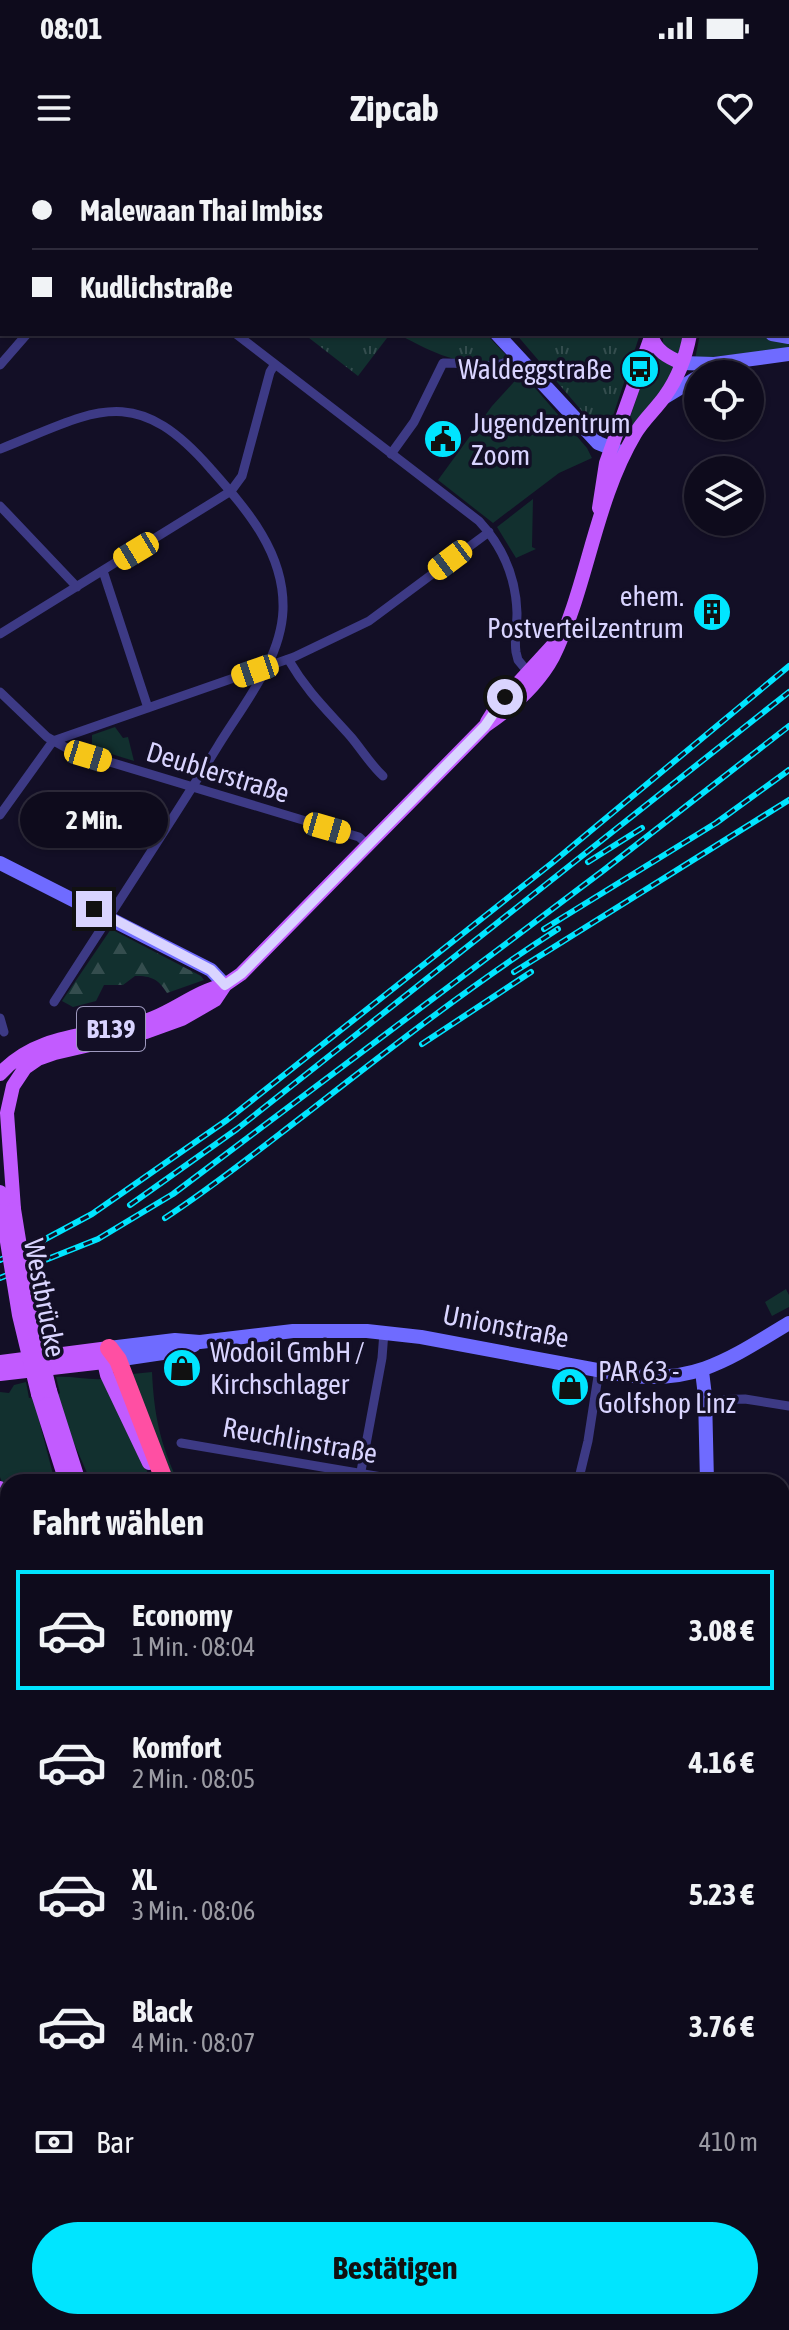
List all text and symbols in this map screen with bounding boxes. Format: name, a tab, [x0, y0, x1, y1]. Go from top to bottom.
text: 08:01	[40, 11, 102, 45]
icon: menu	[32, 86, 76, 130]
icon: heart	[713, 86, 757, 130]
text: Zipcab	[350, 87, 439, 129]
text: Malewaan Thai Imbiss	[80, 193, 323, 227]
text: Kudlichstraße	[80, 270, 233, 304]
bus stop icon: Waldeggstraße	[619, 348, 661, 390]
place label: Waldeggstraße	[458, 353, 612, 385]
map controls	[684, 360, 764, 536]
button: locate	[684, 360, 764, 440]
place label: Jugendzentrum Zoom	[471, 407, 631, 471]
public building icon: Jugendzentrum Zoom	[422, 418, 464, 460]
button: layers	[684, 456, 764, 536]
car	[109, 528, 163, 574]
car	[424, 536, 476, 584]
place label: ehem. Postverteilzentrum	[487, 580, 684, 644]
building icon: ehem. Postverteilzentrum	[691, 591, 733, 633]
car	[228, 652, 282, 690]
route start	[487, 679, 523, 715]
street label: Deublerstraße	[143, 735, 293, 809]
car	[62, 738, 114, 774]
callout: 2 Min.	[20, 793, 168, 849]
text: 2 Min.	[66, 805, 122, 835]
car	[301, 810, 353, 846]
route end	[76, 891, 112, 927]
road number: B139	[77, 1007, 145, 1051]
street label: Westbrücke	[18, 1236, 72, 1360]
street label: Unionstraße	[440, 1298, 572, 1354]
place label: Wodoil GmbH / Kirchschlager	[210, 1336, 365, 1400]
shop icon: Wodoil GmbH / Kirchschlager	[161, 1347, 203, 1389]
place label: PAR 63 - Golfshop Linz	[598, 1355, 736, 1419]
shop icon: PAR 63 - Golfshop Linz	[549, 1366, 591, 1408]
street label: Reuchlinstraße	[220, 1411, 380, 1469]
text: Fahrt wählen	[32, 1501, 204, 1543]
icon: car	[36, 1594, 108, 1666]
text: Economy	[132, 1598, 233, 1632]
text: 3.08 €	[689, 1613, 754, 1647]
text: 1 Min. · 08:04	[132, 1632, 255, 1662]
icon: car	[36, 1726, 108, 1798]
text: Komfort	[132, 1730, 221, 1764]
text: 4.16 €	[689, 1745, 754, 1779]
text: 2 Min. · 08:05	[132, 1764, 255, 1794]
icon: car	[36, 1858, 108, 1930]
text: XL	[132, 1862, 157, 1896]
text: 5.23 €	[689, 1877, 754, 1911]
text: 3 Min. · 08:06	[132, 1896, 255, 1926]
icon: car	[36, 1990, 108, 2062]
text: Black	[132, 1994, 192, 2028]
text: 3.76 €	[689, 2009, 754, 2043]
text: 4 Min. · 08:07	[132, 2028, 255, 2058]
icon: cash	[32, 2120, 76, 2164]
text: Bar	[96, 2125, 133, 2159]
text: 410 m	[699, 2127, 758, 2157]
button: Bestätigen	[32, 2222, 758, 2314]

